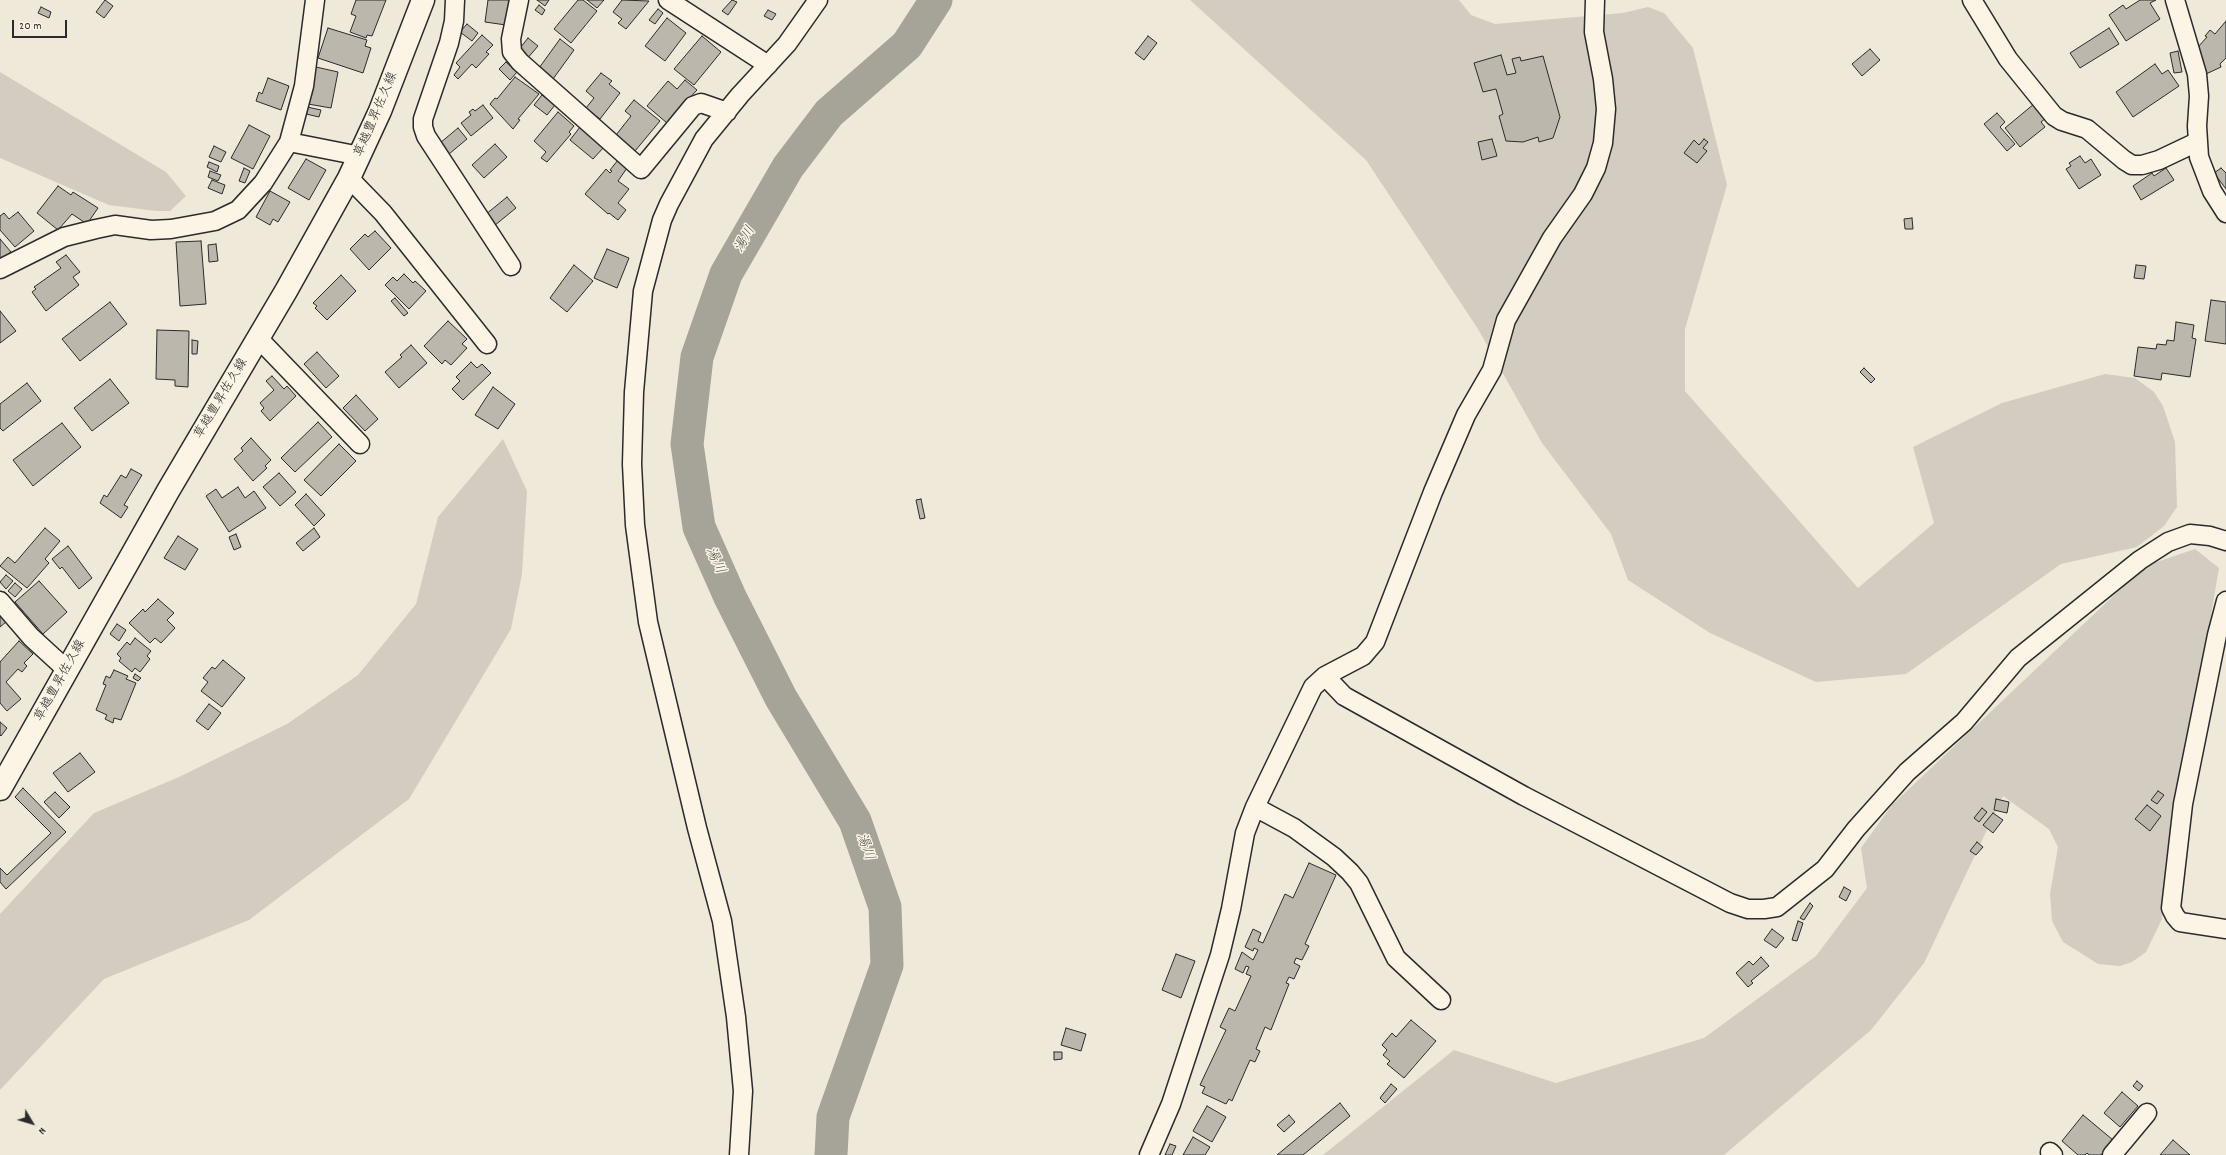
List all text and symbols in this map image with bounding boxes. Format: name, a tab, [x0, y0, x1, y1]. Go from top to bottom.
scale bar	[14, 12, 69, 38]
text: 20 m	[19, 18, 42, 35]
street label: 草越豊昇佐久線	[352, 70, 402, 160]
water label: 湯川	[732, 224, 760, 256]
street label: 草越豊昇佐久線	[192, 356, 252, 442]
water label: 湯川	[701, 545, 727, 577]
street label: 草越豊昇佐久線	[32, 637, 90, 725]
water label: 湯川	[851, 831, 877, 863]
north arrow	[12, 1103, 52, 1143]
text: N	[33, 1123, 49, 1137]

